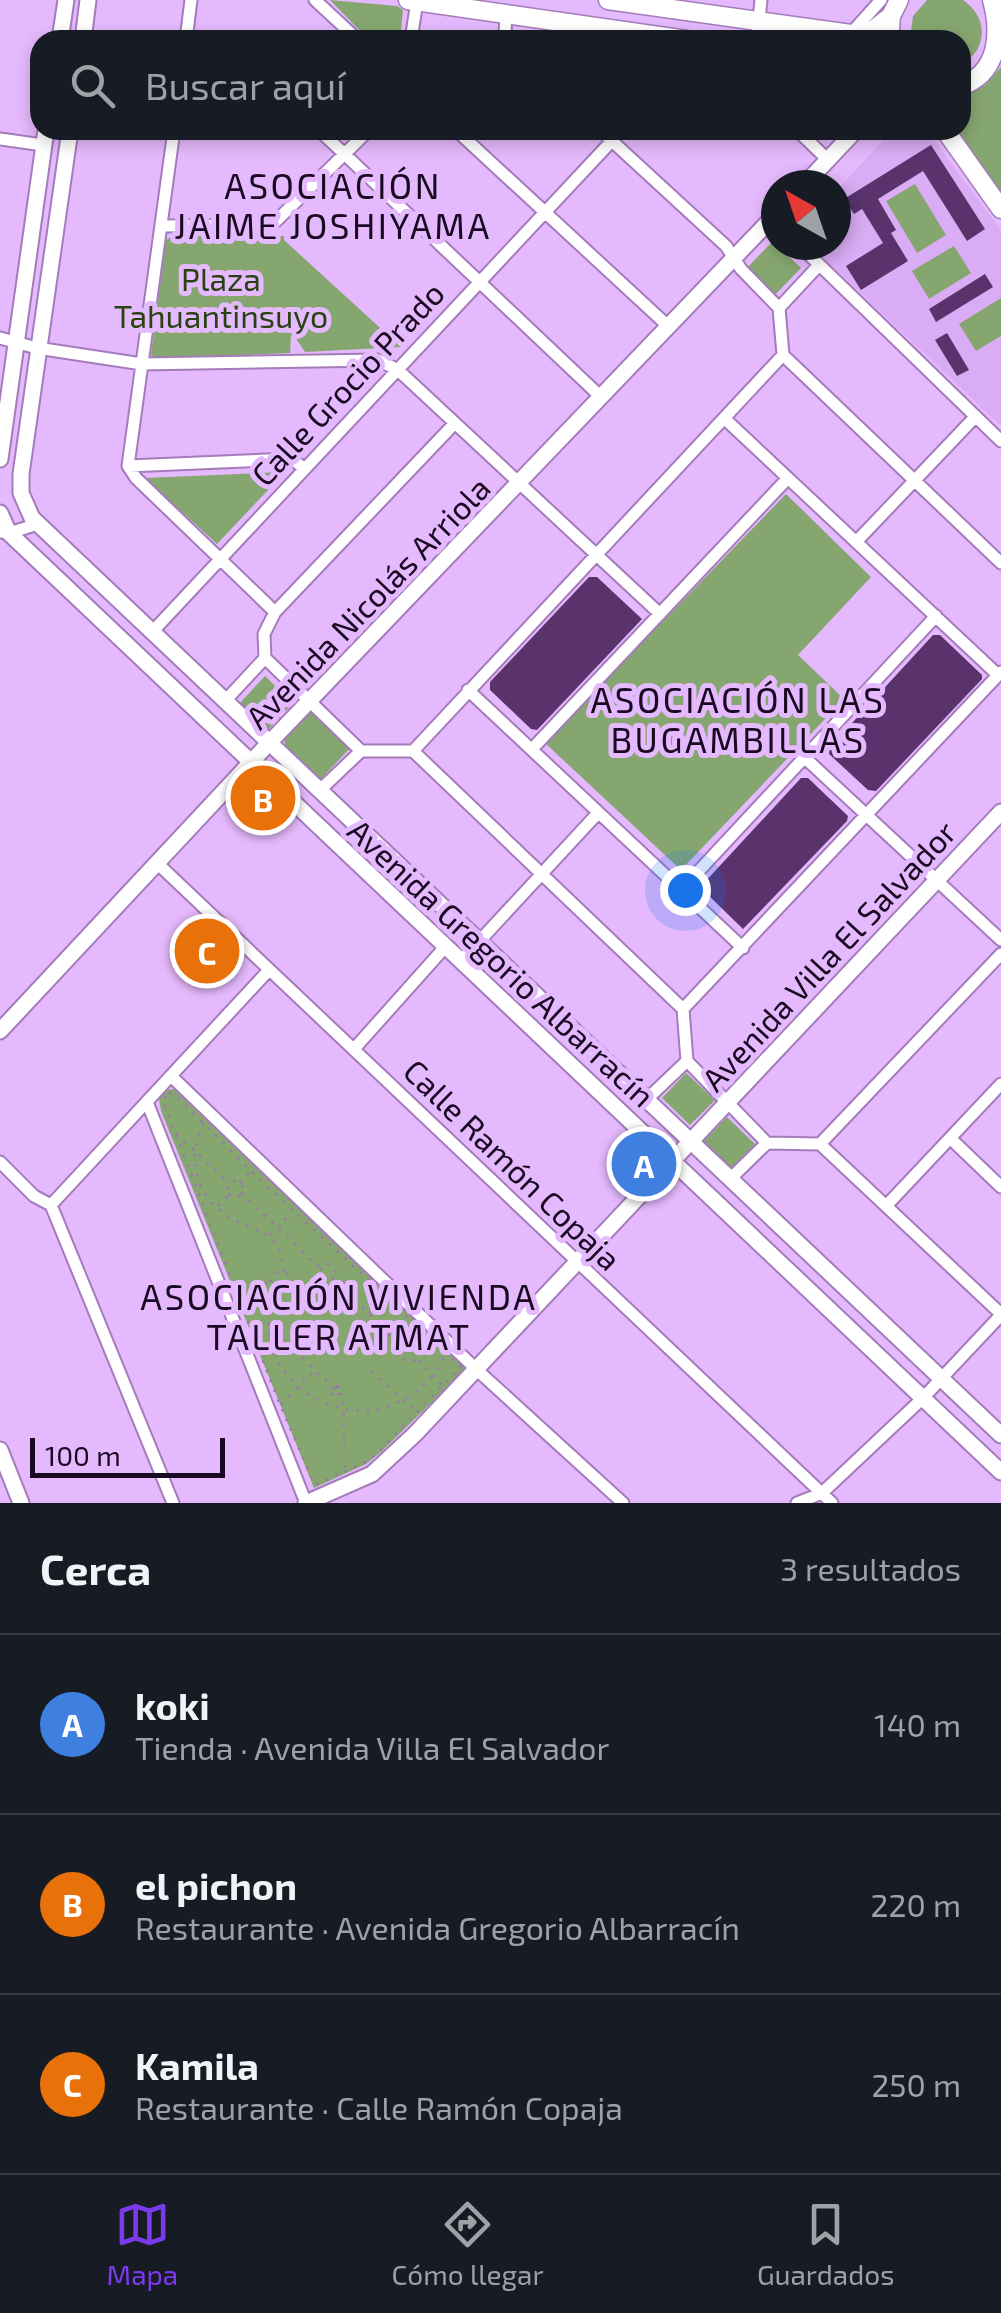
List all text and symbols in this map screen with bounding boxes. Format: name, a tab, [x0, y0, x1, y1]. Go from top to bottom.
search box	[30, 30, 971, 140]
icon: search	[65, 58, 120, 113]
text: Buscar aquí	[145, 62, 346, 108]
district label: ASOCIACIÓN JAIME JOSHIYAMA	[174, 164, 492, 246]
north arrow	[761, 170, 851, 260]
park label: Plaza Tahuantinsuyo	[114, 259, 328, 334]
street label: Calle Grocio Prado	[243, 273, 451, 493]
street label: Avenida Nicolás Arriola	[237, 468, 497, 736]
district label: ASOCIACIÓN LAS BUGAMBILLAS	[591, 678, 885, 760]
pin: B	[230, 760, 296, 836]
street label: Avenida Gregorio Albarracín	[341, 810, 663, 1114]
street label: Avenida Villa El Salvador	[693, 812, 963, 1098]
your location	[660, 865, 711, 916]
pin: C	[174, 914, 240, 988]
street label: Calle Ramón Copaja	[396, 1051, 629, 1278]
pin: A	[612, 1126, 676, 1202]
district label: ASOCIACIÓN VIVIENDA TALLER ATMAT	[140, 1275, 538, 1357]
scale bar	[30, 1433, 225, 1478]
text: 100 m	[45, 1438, 121, 1472]
text: Cerca	[40, 1543, 151, 1593]
text: 3 resultados	[780, 1549, 961, 1587]
text: koki	[135, 1682, 210, 1728]
text: A	[62, 1705, 83, 1743]
text: 140 m	[874, 1705, 961, 1743]
text: Tienda · Avenida Villa El Salvador	[135, 1728, 609, 1766]
text: el pichon	[135, 1862, 297, 1908]
text: B	[62, 1885, 83, 1923]
text: 220 m	[871, 1885, 961, 1923]
text: Restaurante · Avenida Gregorio Albarracín	[135, 1908, 740, 1946]
text: Kamila	[135, 2042, 259, 2088]
text: C	[63, 2065, 82, 2103]
text: 250 m	[871, 2065, 961, 2103]
text: Restaurante · Calle Ramón Copaja	[135, 2088, 623, 2126]
tab: Mapa	[107, 2197, 178, 2291]
tab: Cómo llegar	[391, 2197, 544, 2291]
tab: Guardados	[757, 2197, 894, 2291]

